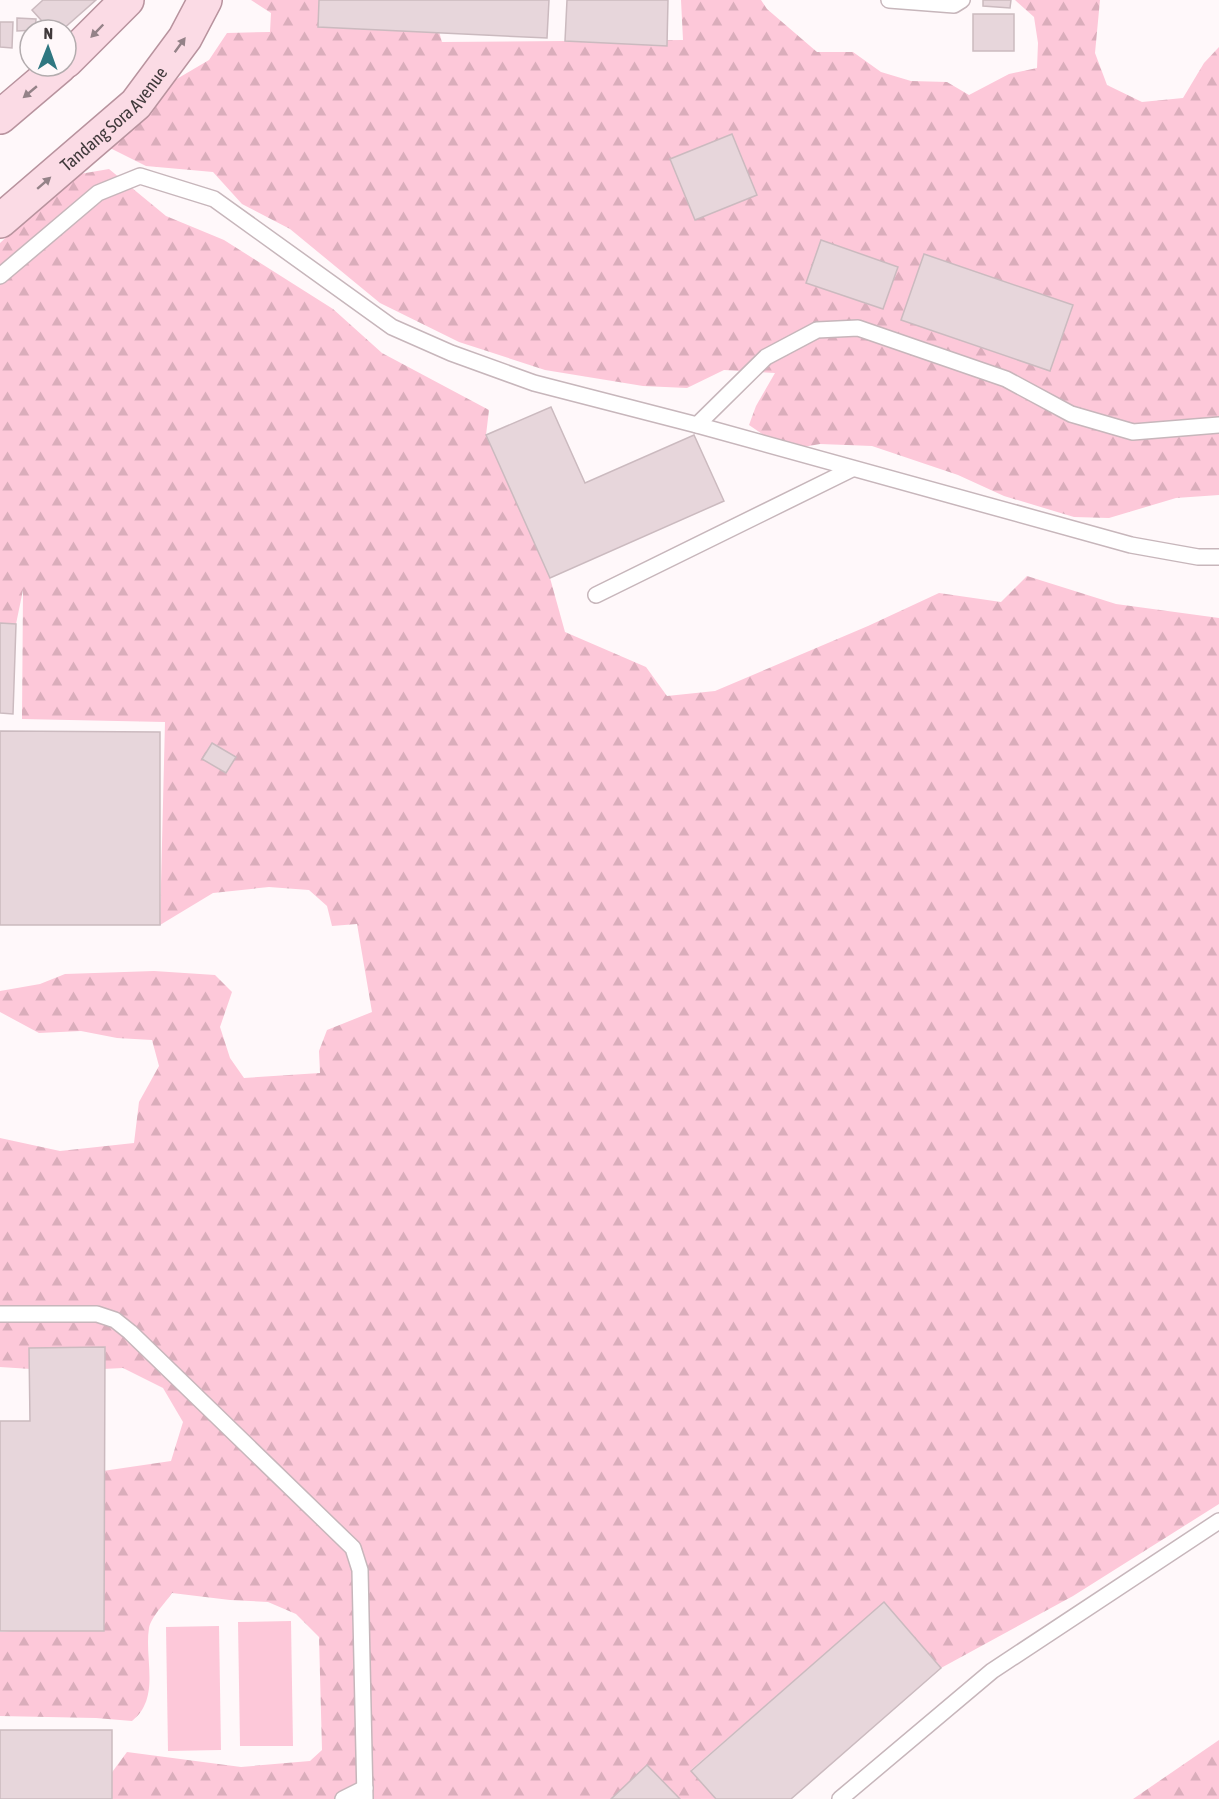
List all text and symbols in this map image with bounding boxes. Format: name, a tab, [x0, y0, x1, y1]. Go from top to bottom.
north arrow	[18, 18, 78, 78]
text: N	[43, 24, 53, 42]
one-way arrow	[90, 24, 104, 39]
one-way arrow	[174, 37, 186, 53]
street label: Tandang Sora Avenue	[56, 62, 171, 175]
one-way arrow	[22, 85, 38, 98]
one-way arrow	[36, 177, 51, 190]

